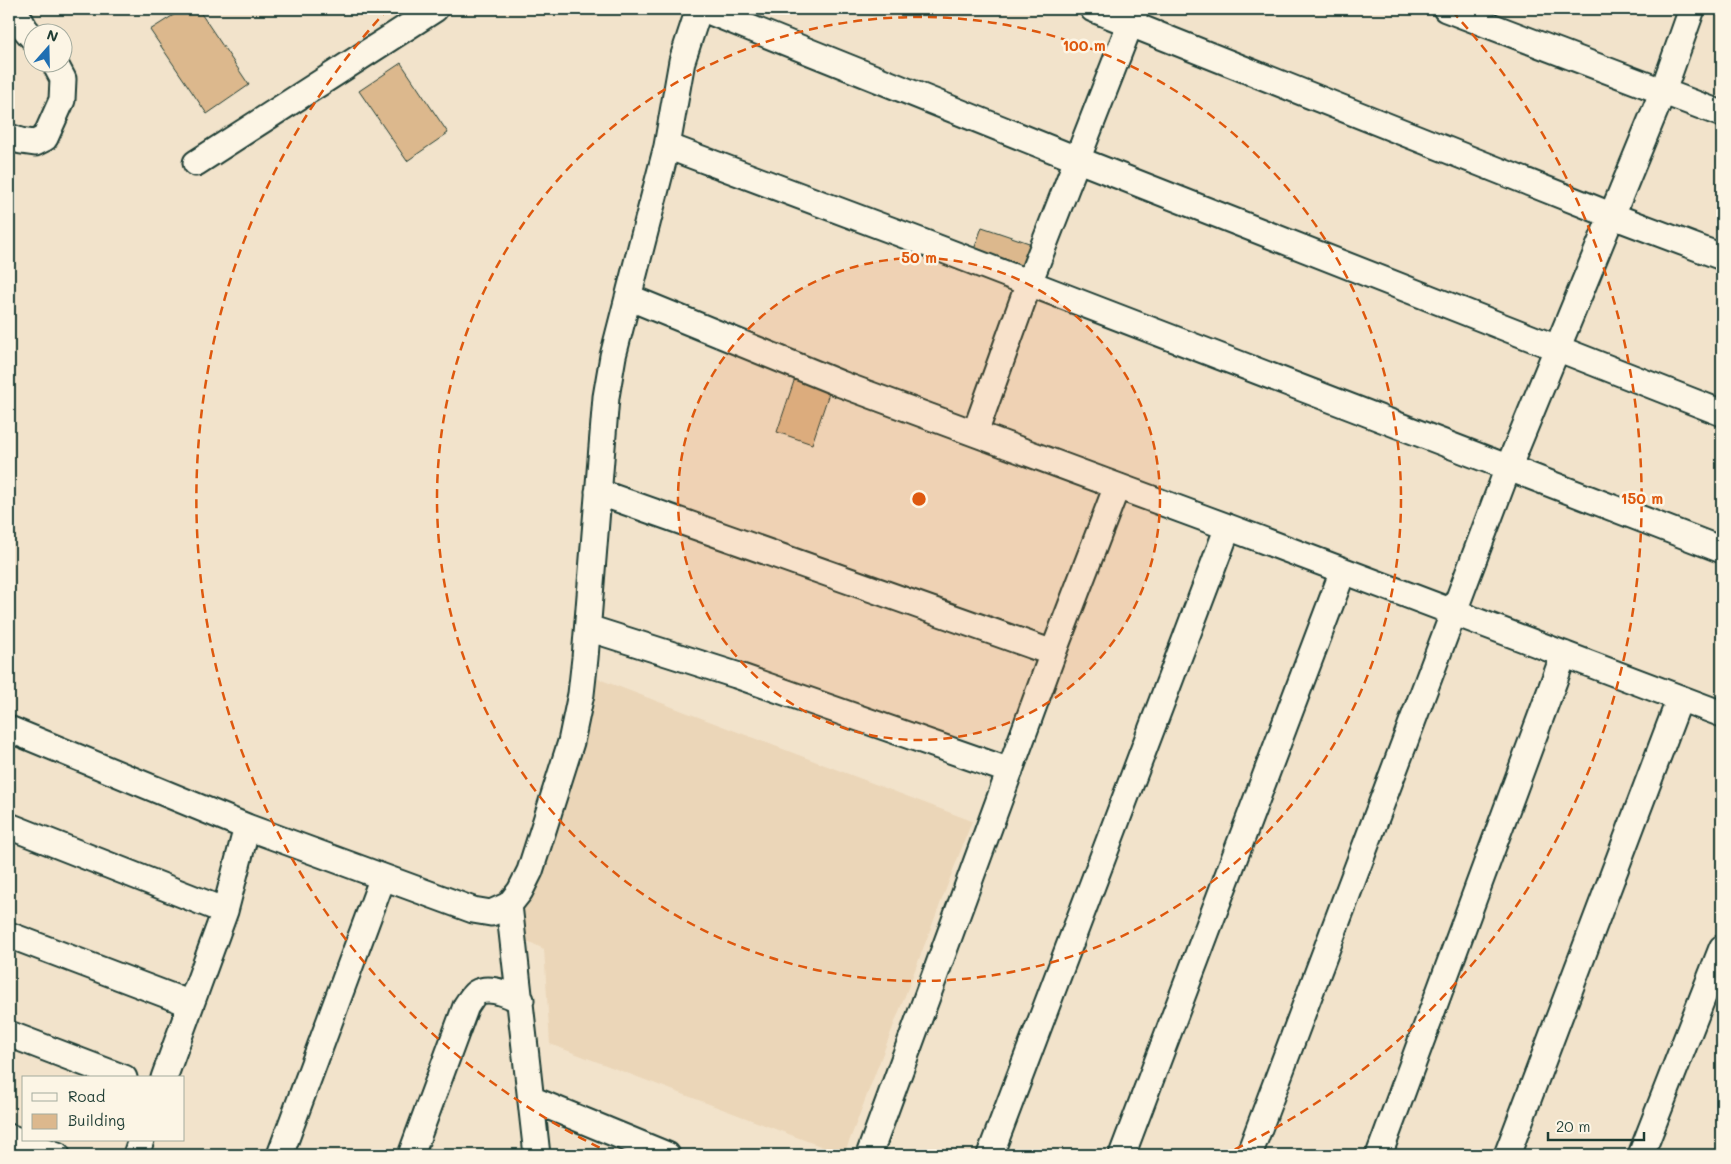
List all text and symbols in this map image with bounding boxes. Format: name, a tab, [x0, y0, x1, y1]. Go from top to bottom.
north arrow	[22, 22, 72, 72]
text: N	[44, 25, 61, 46]
text: 100 m	[1062, 35, 1106, 55]
text: 50 m	[901, 247, 937, 267]
text: 150 m	[1621, 488, 1663, 508]
centre of rings	[910, 490, 928, 508]
legend	[22, 1076, 185, 1142]
text: Road	[68, 1086, 105, 1106]
scale bar	[1548, 1109, 1645, 1141]
text: Building	[68, 1110, 125, 1130]
text: 20 m	[1556, 1116, 1590, 1136]

